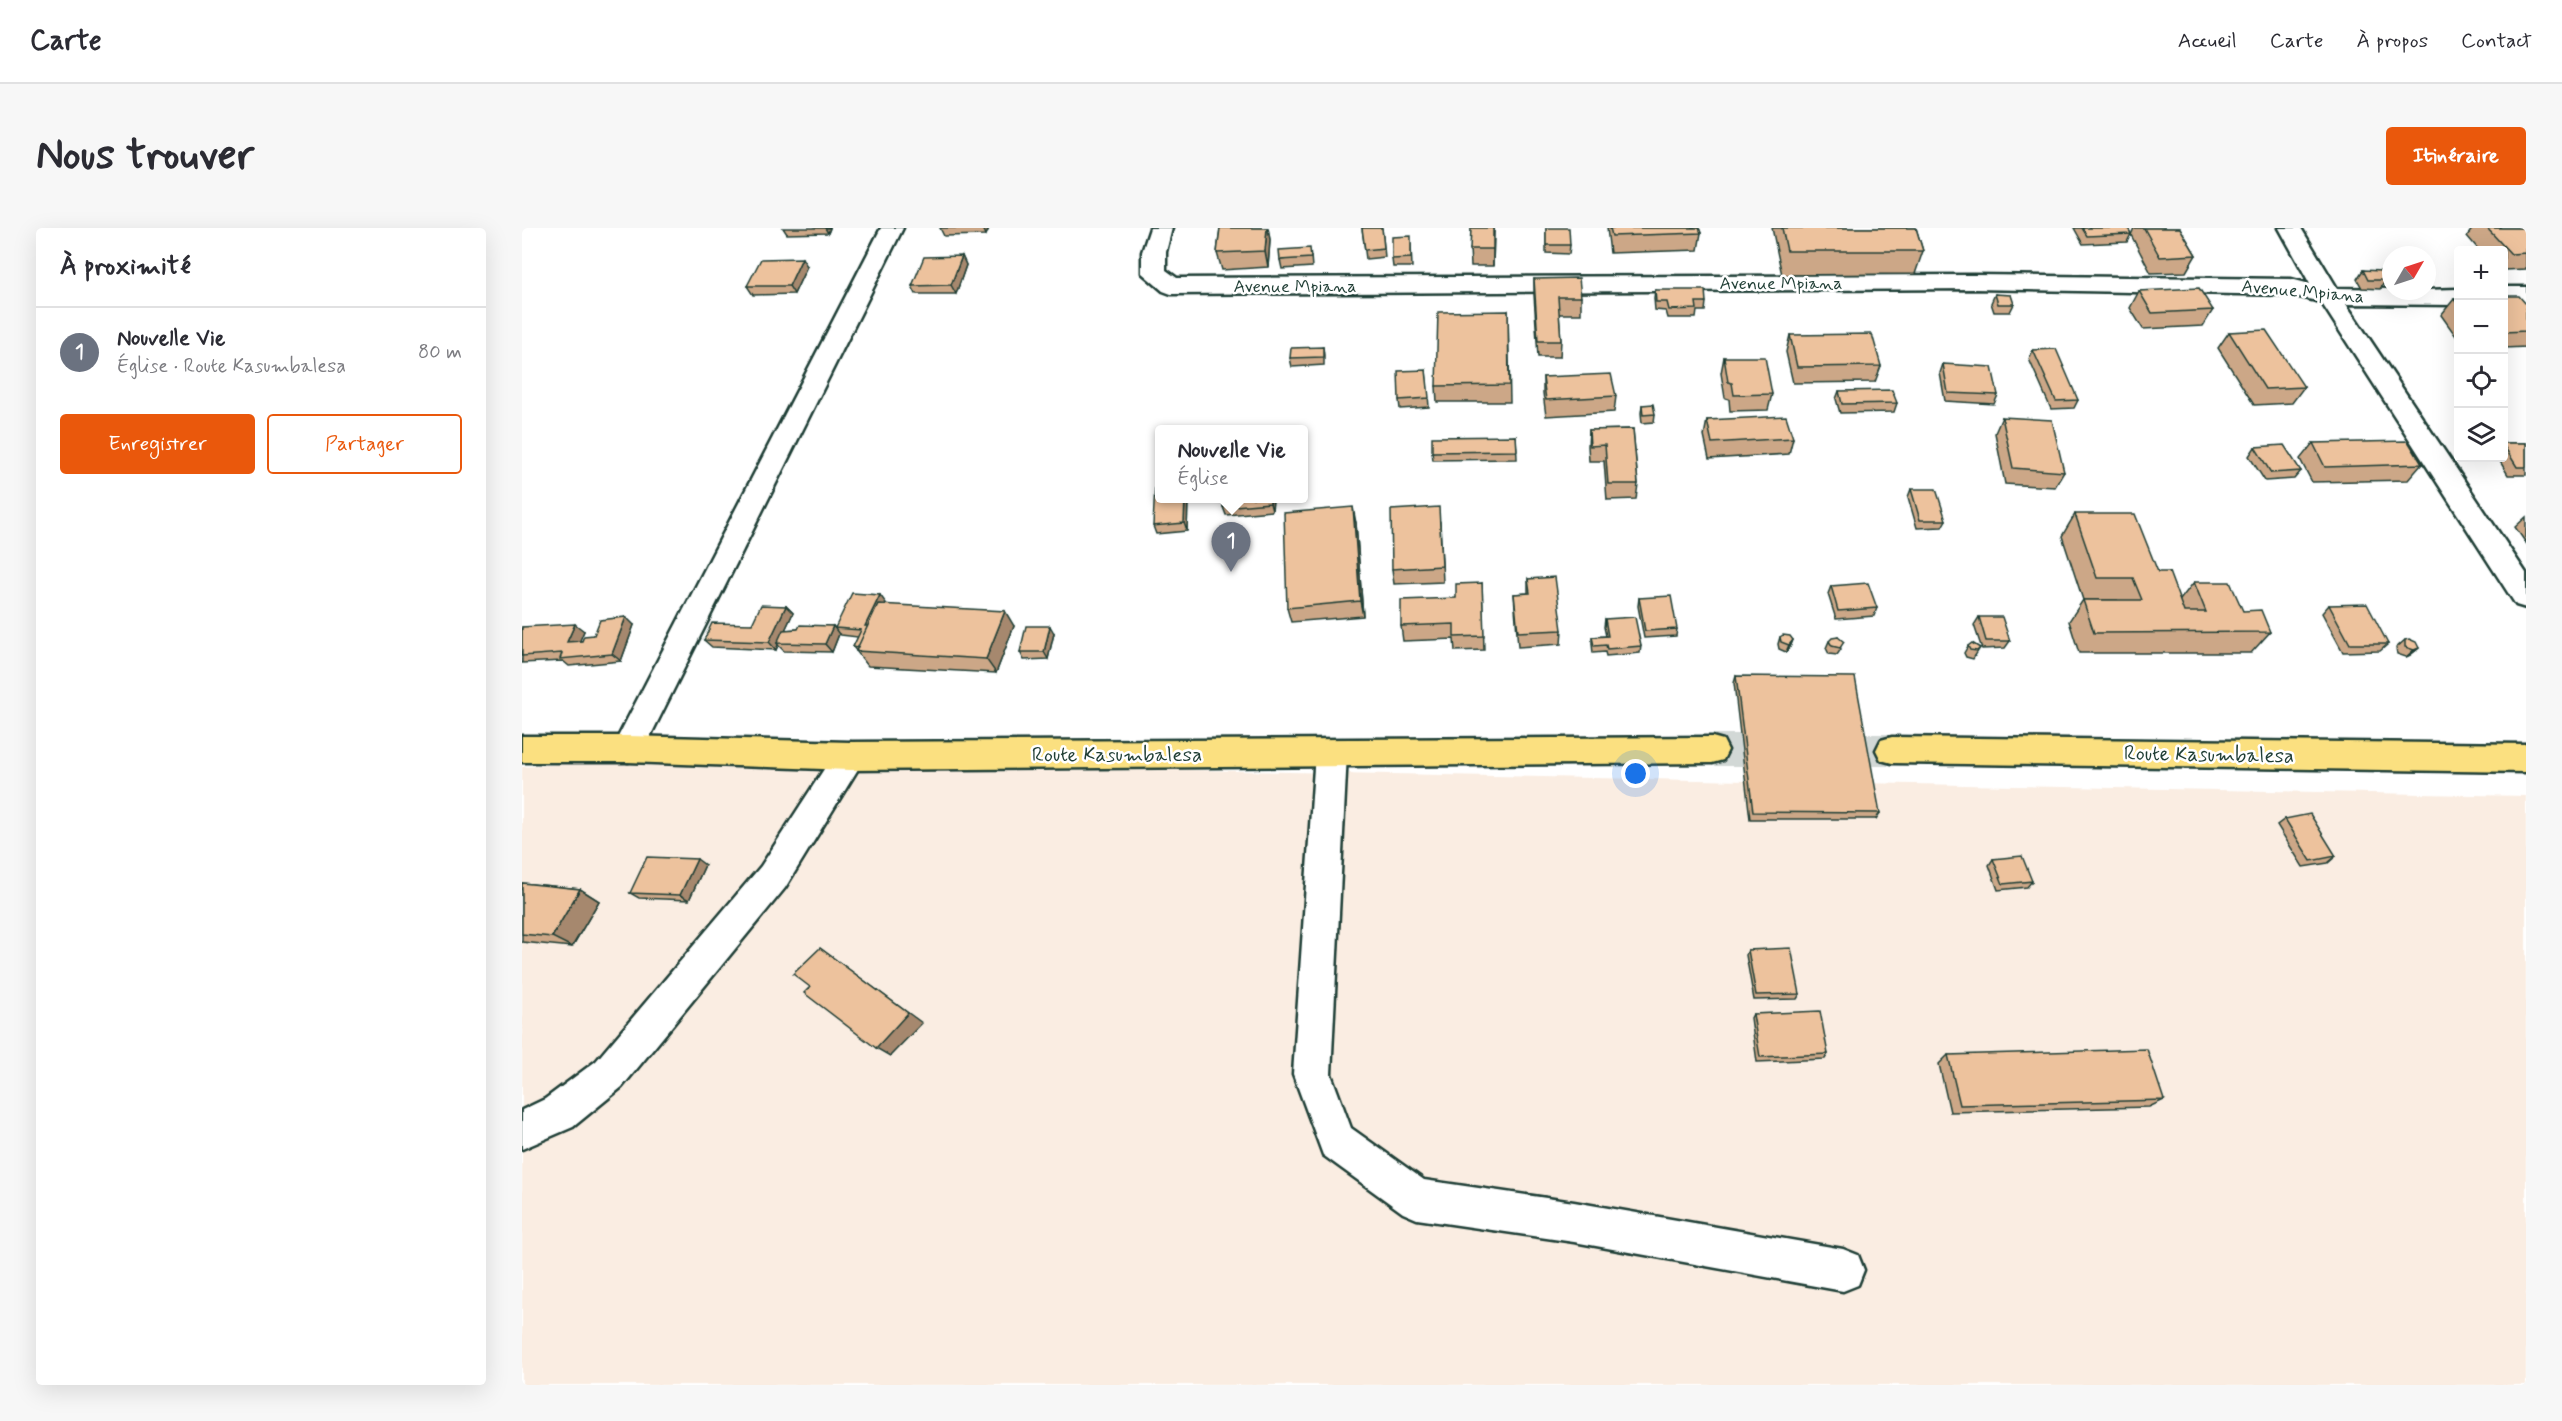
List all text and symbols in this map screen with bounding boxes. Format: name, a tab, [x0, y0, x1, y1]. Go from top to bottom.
text: Carte	[30, 23, 102, 60]
text: Accueil	[2178, 27, 2237, 55]
text: Carte	[2270, 27, 2324, 55]
text: À propos	[2357, 27, 2428, 55]
text: Contact	[2461, 27, 2532, 55]
button: Itinéraire	[2386, 127, 2526, 185]
text: Nous trouver	[36, 129, 254, 184]
north arrow	[2382, 246, 2436, 300]
map controls	[2454, 246, 2508, 462]
button: +	[2454, 246, 2508, 300]
text: À proximité	[60, 250, 191, 284]
street label: Avenue Mpiana	[1719, 272, 1843, 296]
street label: Avenue Mpiana	[1233, 275, 1357, 299]
street label: Avenue Mpiana	[2241, 275, 2365, 309]
button: −	[2454, 300, 2508, 354]
text: Nouvelle Vie	[117, 325, 225, 353]
text: 1	[75, 339, 84, 366]
text: 80 m	[418, 339, 462, 366]
text: Église · Route Kasumbalesa	[117, 353, 346, 380]
button: locate	[2454, 354, 2508, 408]
button: layers	[2454, 408, 2508, 462]
button: Enregistrer	[60, 414, 255, 474]
button: Partager	[267, 414, 462, 474]
popup	[1155, 425, 1308, 503]
text: Nouvelle Vie	[1177, 437, 1286, 465]
text: Église	[1177, 465, 1229, 492]
pin: 1	[1212, 522, 1250, 572]
street label: Route Kasumbalesa	[2123, 740, 2294, 770]
street label: Route Kasumbalesa	[1032, 741, 1202, 769]
your location	[1621, 759, 1650, 788]

